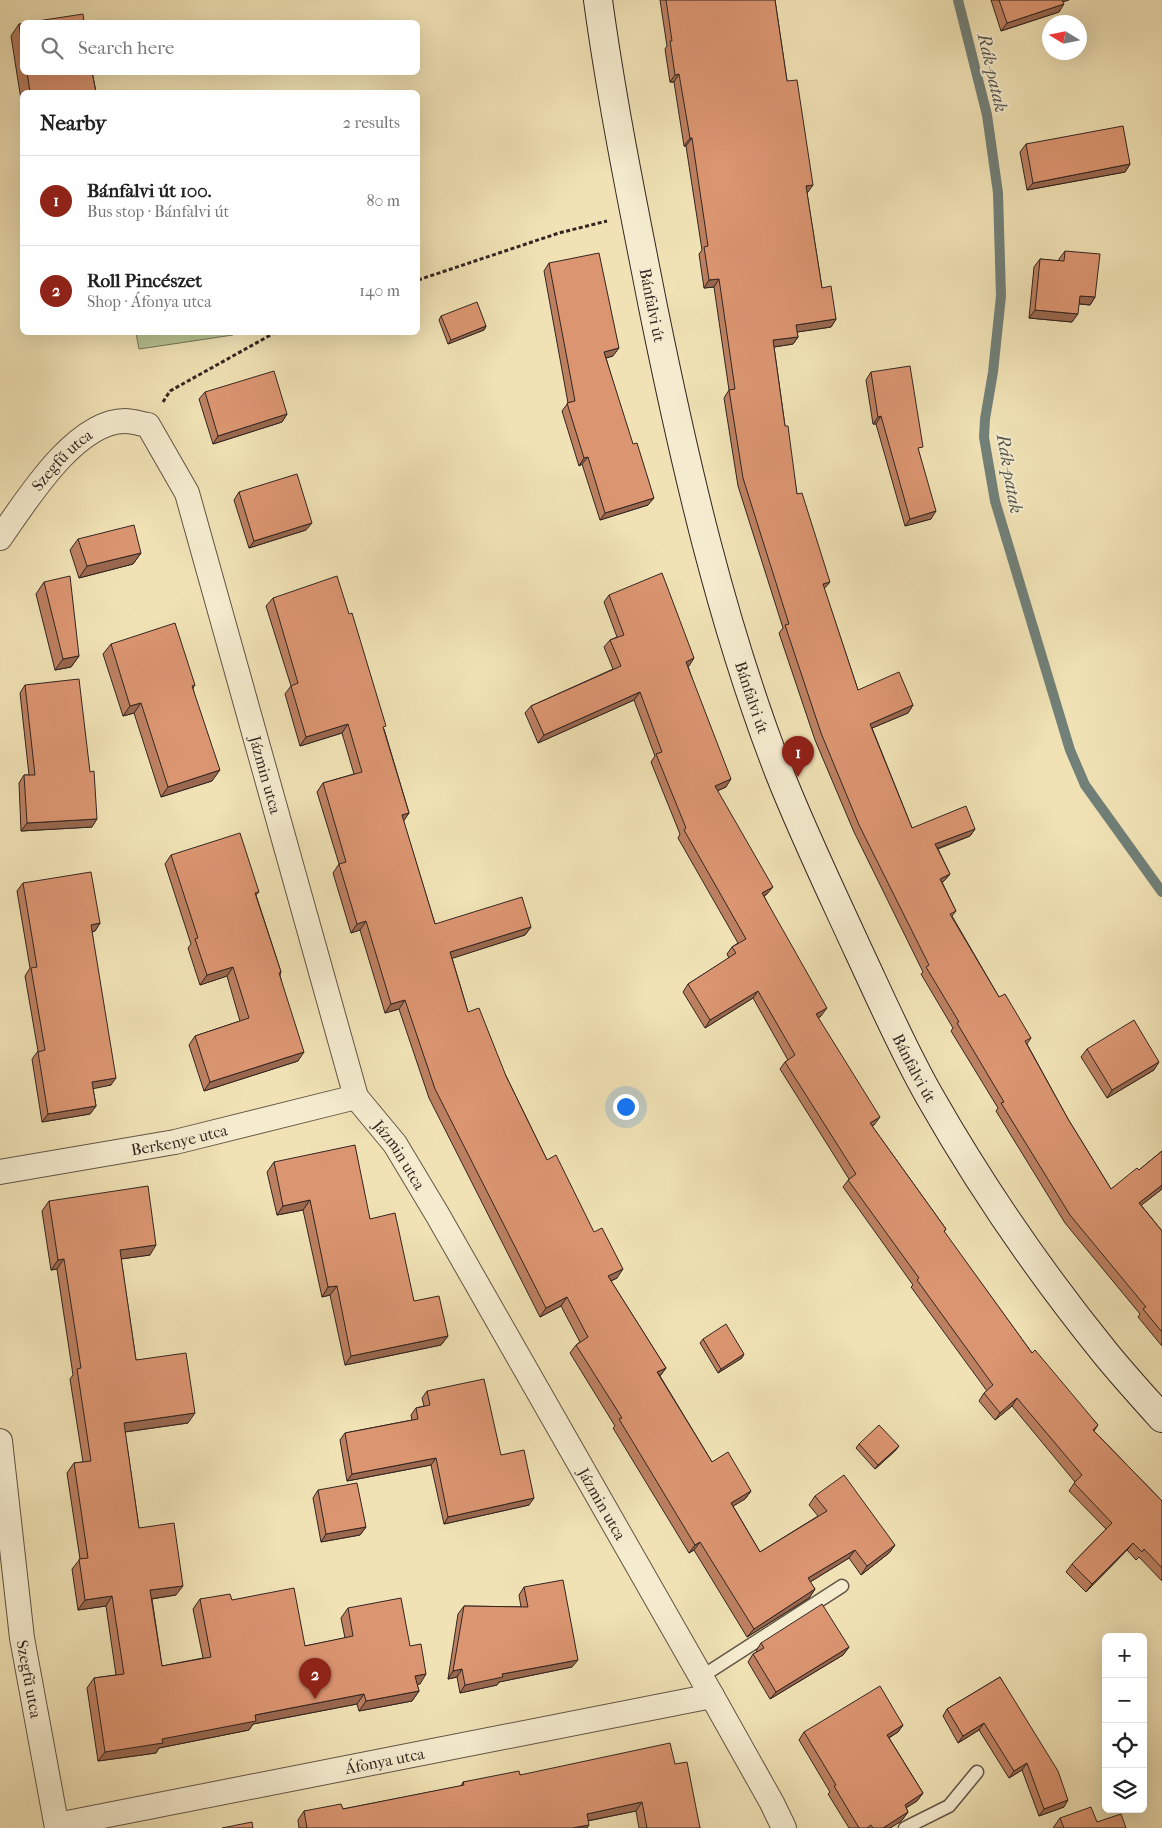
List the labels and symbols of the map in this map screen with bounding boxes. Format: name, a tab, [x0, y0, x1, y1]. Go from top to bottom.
north arrow	[1042, 15, 1087, 60]
water label: Rák-patak	[973, 31, 1011, 114]
street label: Bánfalvi út	[636, 267, 670, 344]
street label: Szegfű utca	[27, 424, 96, 494]
water label: Rák-patak	[992, 432, 1026, 515]
street label: Bánfalvi út	[731, 659, 773, 736]
street label: Jázmin utca	[245, 732, 286, 816]
pin: 1	[782, 736, 814, 777]
street label: Bánfalvi út	[889, 1031, 941, 1106]
your location	[613, 1094, 639, 1120]
street label: Jázmin utca	[368, 1114, 430, 1193]
street label: Berkenye utca	[129, 1120, 230, 1159]
street label: Jázmin utca	[573, 1463, 631, 1544]
street label: Szegfű utca	[13, 1639, 46, 1720]
pin: 2	[299, 1658, 331, 1699]
street label: Áfonya utca	[342, 1743, 427, 1778]

